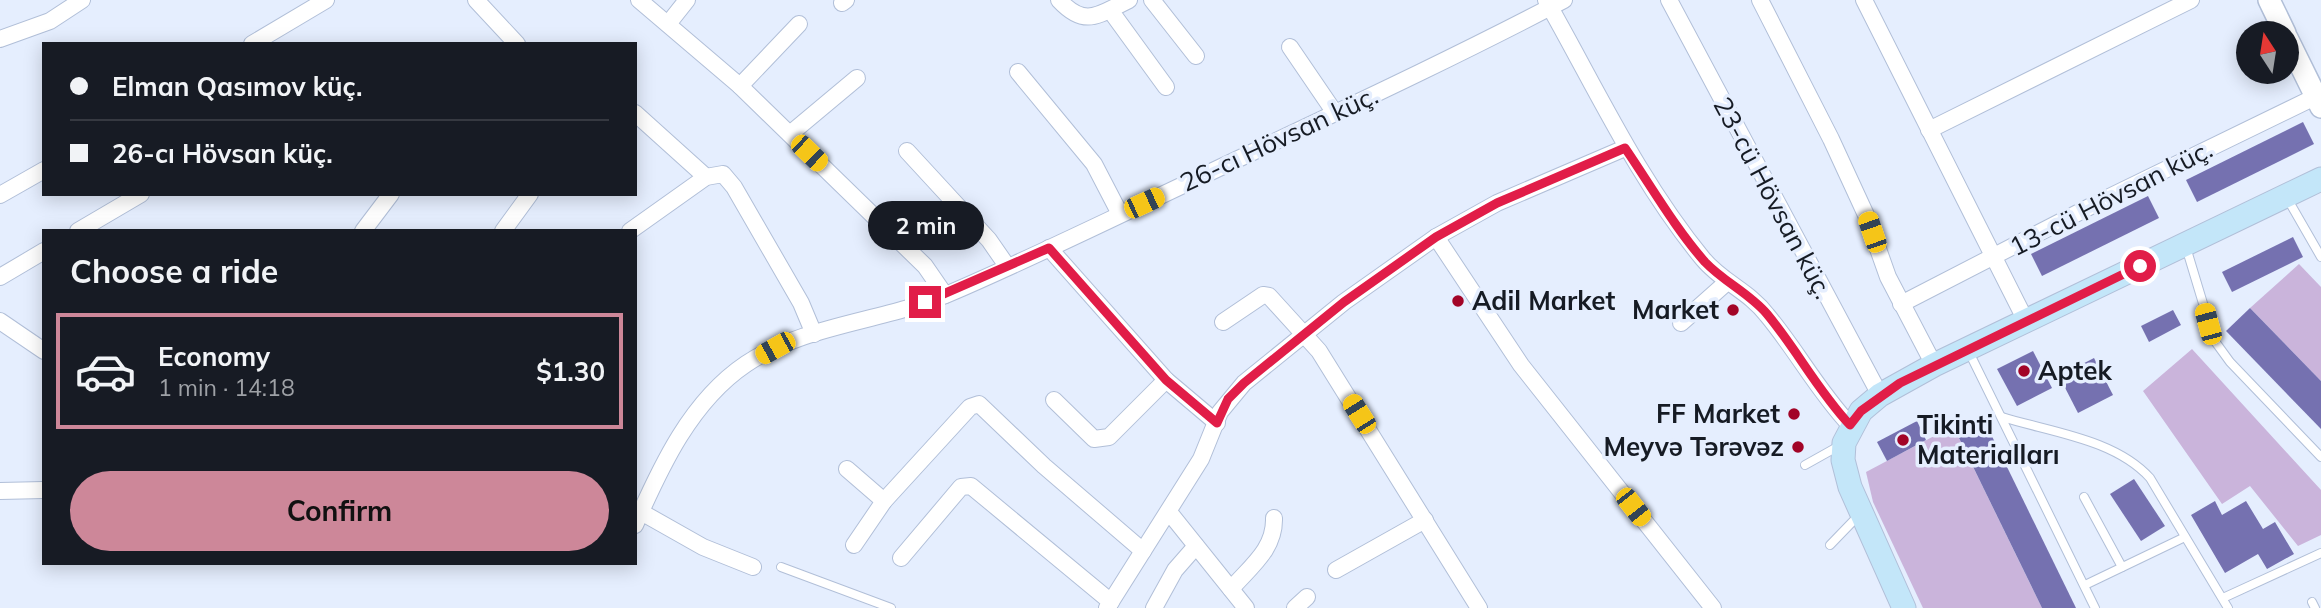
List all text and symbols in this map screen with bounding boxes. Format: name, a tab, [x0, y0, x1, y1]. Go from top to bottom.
north arrow	[2236, 21, 2300, 84]
map controls	[2236, 21, 2299, 84]
text: Elman Qasımov küç.	[112, 70, 362, 103]
street label: 26-cı Hövsan küç.	[1175, 78, 1383, 199]
street label: 23-cü Hövsan küç.	[1706, 91, 1840, 304]
car	[787, 131, 832, 175]
street label: 13-cü Hövsan küç.	[2004, 132, 2218, 263]
text: 26-cı Hövsan küç.	[112, 137, 333, 170]
car	[1121, 185, 1168, 221]
callout: 2 min	[867, 201, 983, 250]
car	[1856, 209, 1889, 255]
text: 2 min	[896, 211, 956, 240]
route start	[2124, 250, 2156, 282]
text: Choose a ride	[70, 251, 278, 291]
place label: Adil Market	[1472, 284, 1615, 317]
route end	[909, 286, 941, 318]
marker: Adil Market	[1450, 293, 1466, 309]
place label: Market	[1632, 293, 1719, 326]
car	[2193, 301, 2224, 347]
marker: Market	[1725, 302, 1741, 318]
car	[752, 329, 799, 367]
icon: car	[74, 340, 137, 403]
text: Economy	[158, 340, 270, 373]
place label: Aptek	[2038, 354, 2112, 387]
text: $1.30	[536, 355, 605, 388]
marker: Aptek	[2016, 363, 2032, 379]
text: 1 min · 14:18	[158, 373, 295, 402]
car	[1339, 391, 1380, 437]
place label: FF Market	[1656, 397, 1780, 430]
marker: FF Market	[1786, 406, 1802, 422]
place label: Tikinti Materialları	[1917, 408, 2060, 471]
place label: Meyvə Tərəvəz	[1603, 430, 1784, 463]
marker: Tikinti Materialları	[1895, 432, 1911, 448]
marker: Meyvə Tərəvəz	[1790, 439, 1806, 455]
button: Confirm	[70, 471, 609, 551]
car	[1612, 484, 1655, 530]

